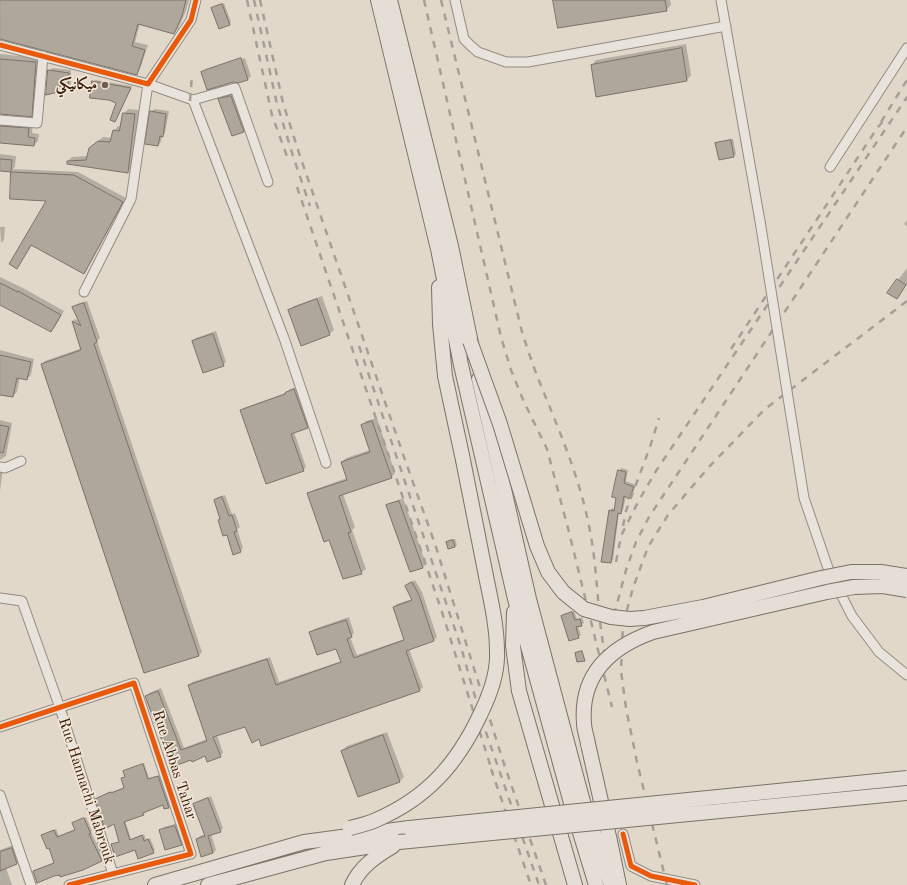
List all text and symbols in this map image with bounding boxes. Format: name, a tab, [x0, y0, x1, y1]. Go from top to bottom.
place label: ميكانيكي	[56, 76, 97, 94]
marker: ميكانيكي	[100, 80, 110, 90]
street label: Rue Abbas Tahar	[148, 708, 200, 822]
street label: Rue Hannachi Mabrouk	[54, 716, 118, 866]

